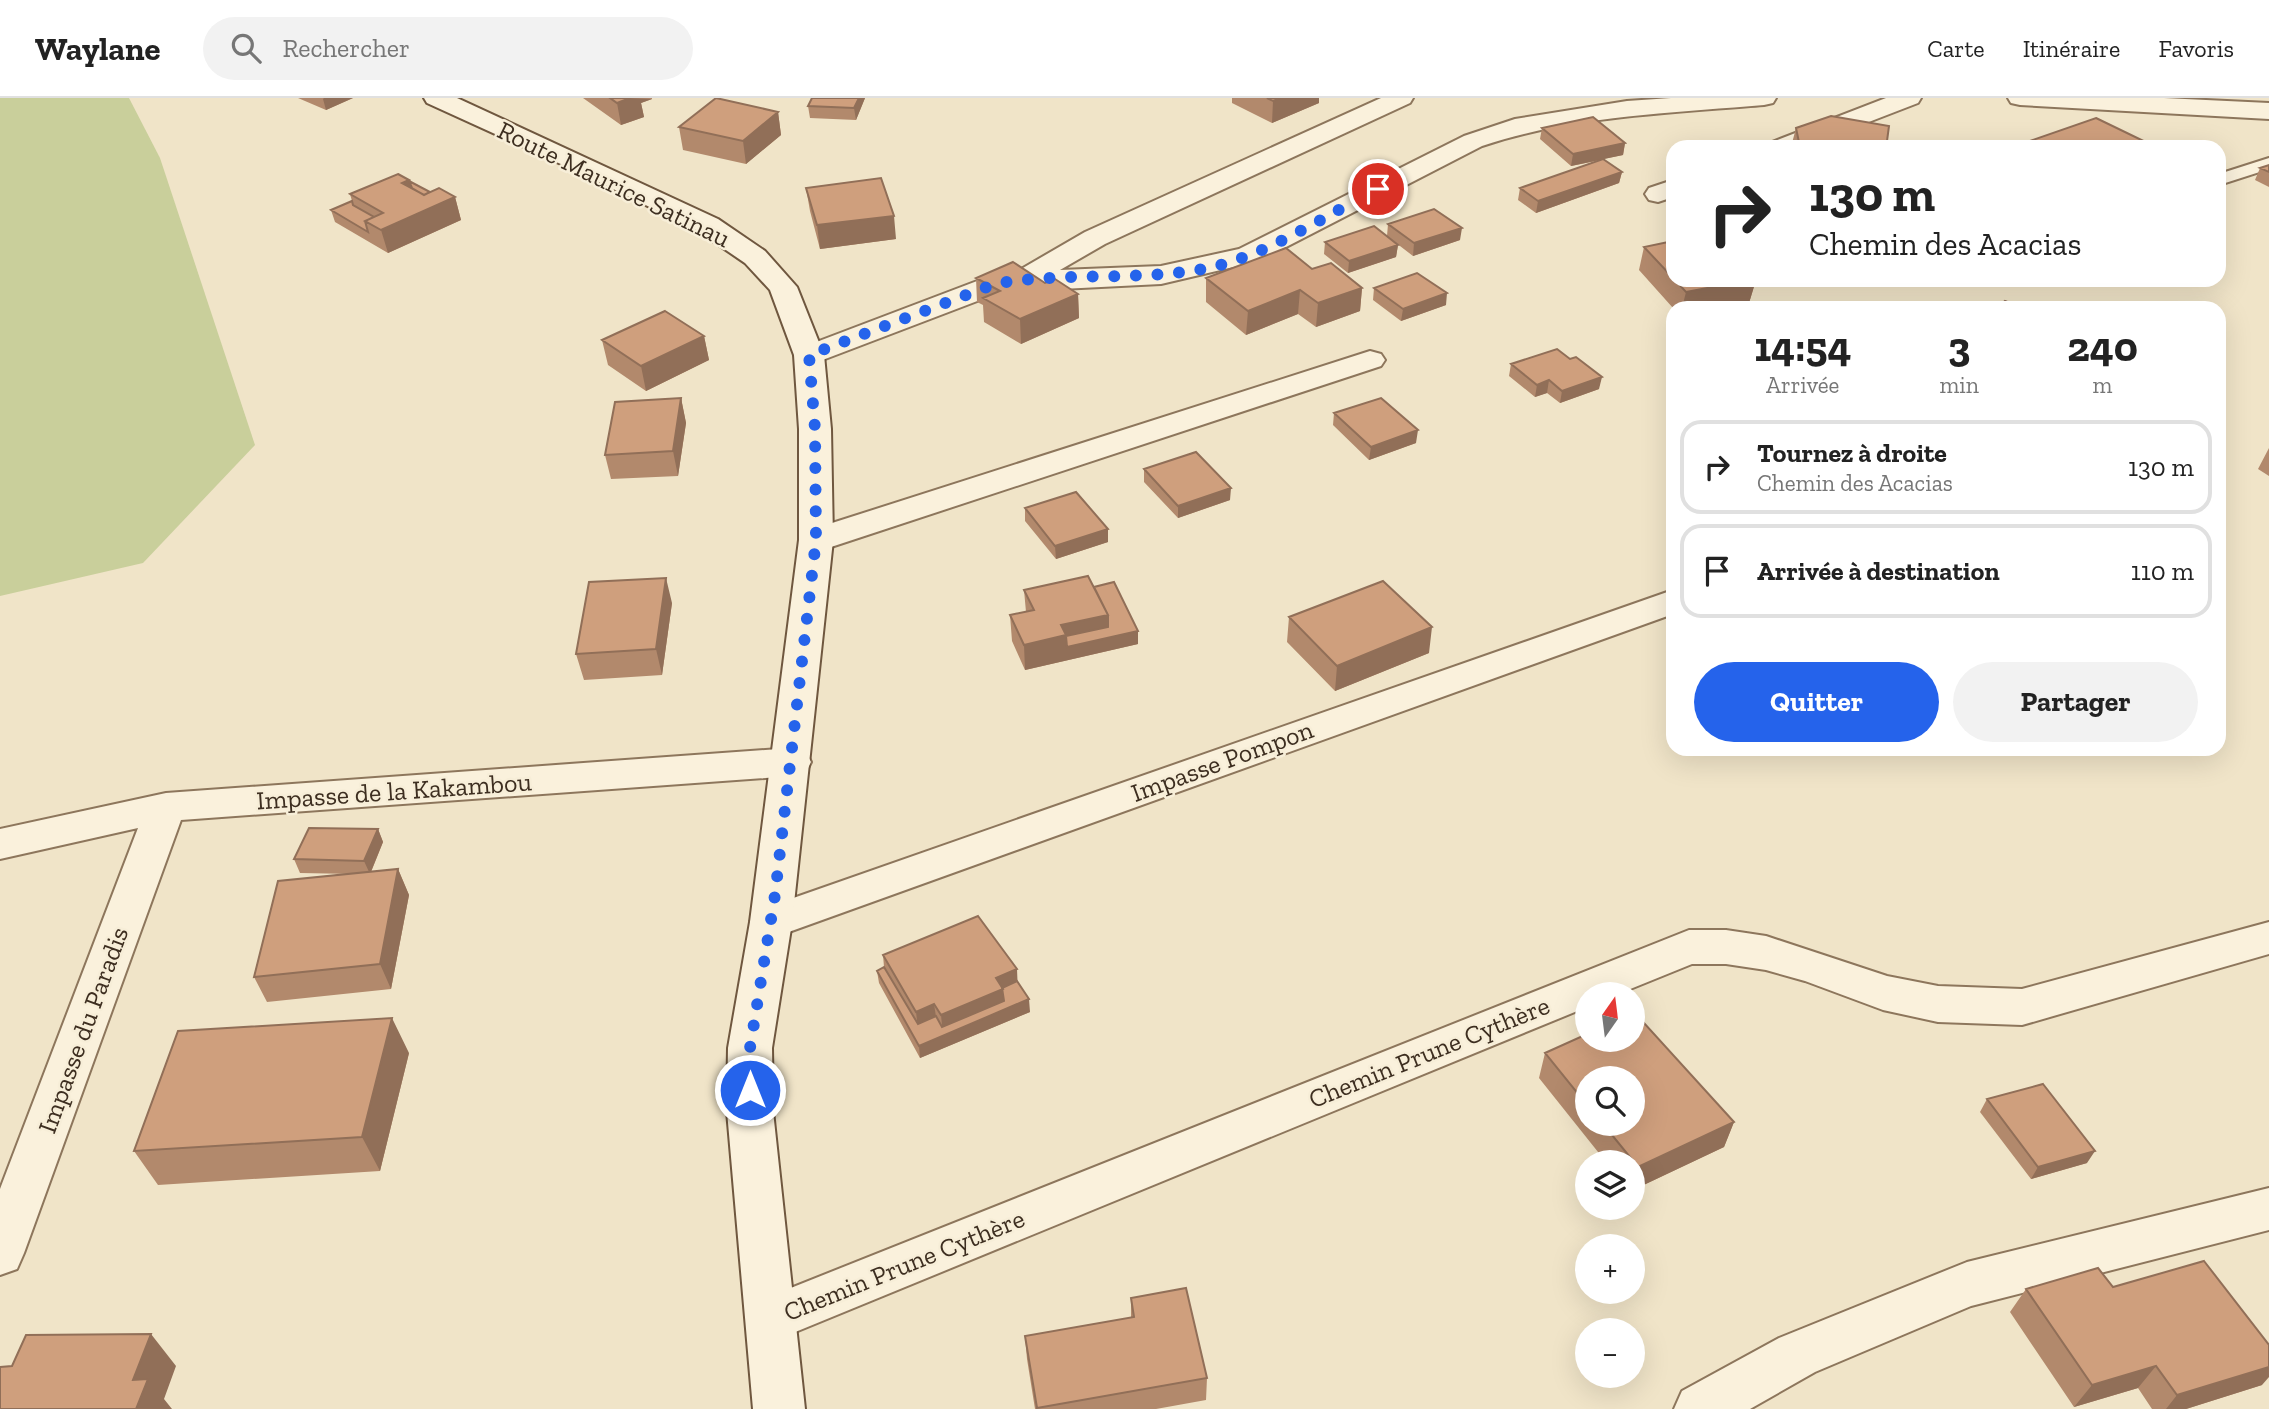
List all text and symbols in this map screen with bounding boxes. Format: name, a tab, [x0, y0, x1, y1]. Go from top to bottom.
search box	[203, 17, 693, 80]
text: Waylane	[35, 29, 161, 68]
icon: search	[227, 29, 265, 67]
text: Rechercher	[283, 32, 410, 64]
text: Carte	[1927, 34, 1985, 63]
text: Itinéraire	[2023, 34, 2120, 63]
text: Favoris	[2158, 34, 2234, 63]
street label: Route Maurice Satinau	[492, 114, 736, 254]
pin	[1348, 159, 1408, 219]
text: 130 m	[1809, 165, 1935, 224]
icon: right	[1694, 168, 1785, 259]
icon: arrive	[1359, 170, 1397, 208]
text: Chemin des Acacias	[1809, 225, 2081, 263]
text: 14:54	[1754, 321, 1851, 372]
text: 3	[1948, 321, 1970, 372]
text: 240	[2067, 321, 2138, 372]
text: Arrivée	[1766, 371, 1839, 399]
text: min	[1940, 371, 1979, 399]
text: m	[2093, 371, 2112, 399]
text: Tournez à droite	[1757, 437, 1947, 469]
icon: right	[1698, 448, 1736, 486]
text: 130 m	[2128, 451, 2194, 483]
text: Chemin des Acacias	[1757, 469, 1953, 497]
icon: arrive	[1698, 552, 1736, 590]
text: Arrivée à destination	[1757, 555, 2000, 587]
text: 110 m	[2131, 555, 2194, 587]
button: Quitter	[1694, 662, 1939, 742]
button: Partager	[1953, 662, 2198, 742]
street label: Impasse Pompon	[1127, 713, 1317, 809]
street label: Impasse de la Kakambou	[255, 765, 533, 817]
street label: Impasse du Paradis	[31, 923, 135, 1137]
north arrow	[1575, 982, 1645, 1052]
map controls	[1575, 982, 1645, 1388]
street label: Chemin Prune Cythère	[1304, 989, 1554, 1115]
position arrow	[713, 1053, 787, 1127]
button: search	[1575, 1066, 1645, 1136]
button: layers	[1575, 1150, 1645, 1220]
street label: Chemin Prune Cythère	[779, 1202, 1029, 1328]
button: +	[1575, 1234, 1645, 1304]
button: −	[1575, 1318, 1645, 1388]

